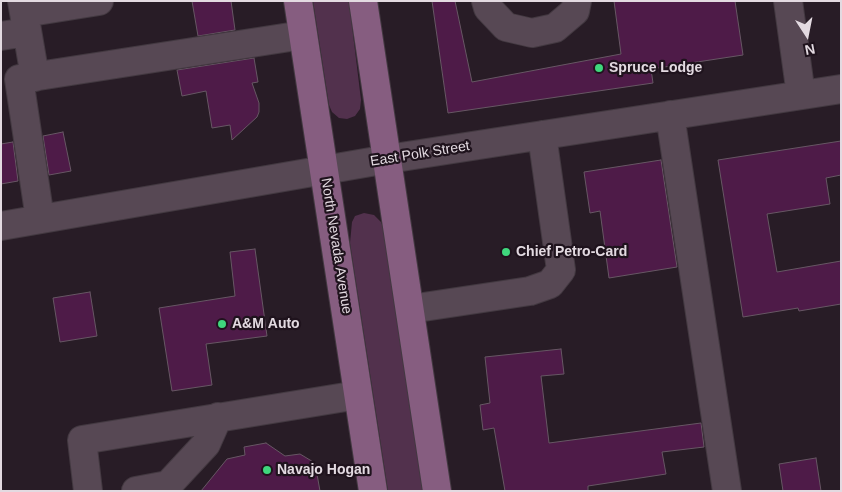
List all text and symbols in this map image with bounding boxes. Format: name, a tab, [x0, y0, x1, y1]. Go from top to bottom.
north arrow	[782, 10, 832, 60]
text: N	[803, 41, 816, 59]
place label: Spruce Lodge	[609, 60, 702, 76]
marker: Spruce Lodge	[593, 62, 605, 74]
street label: East Polk Street	[369, 138, 471, 170]
street label: North Nevada Avenue	[317, 177, 355, 315]
place label: Chief Petro-Card	[516, 244, 627, 260]
marker: Chief Petro-Card	[500, 246, 512, 258]
place label: A&M Auto	[232, 316, 300, 332]
marker: A&M Auto	[216, 318, 228, 330]
place label: Navajo Hogan	[277, 462, 370, 478]
marker: Navajo Hogan	[261, 464, 273, 476]

